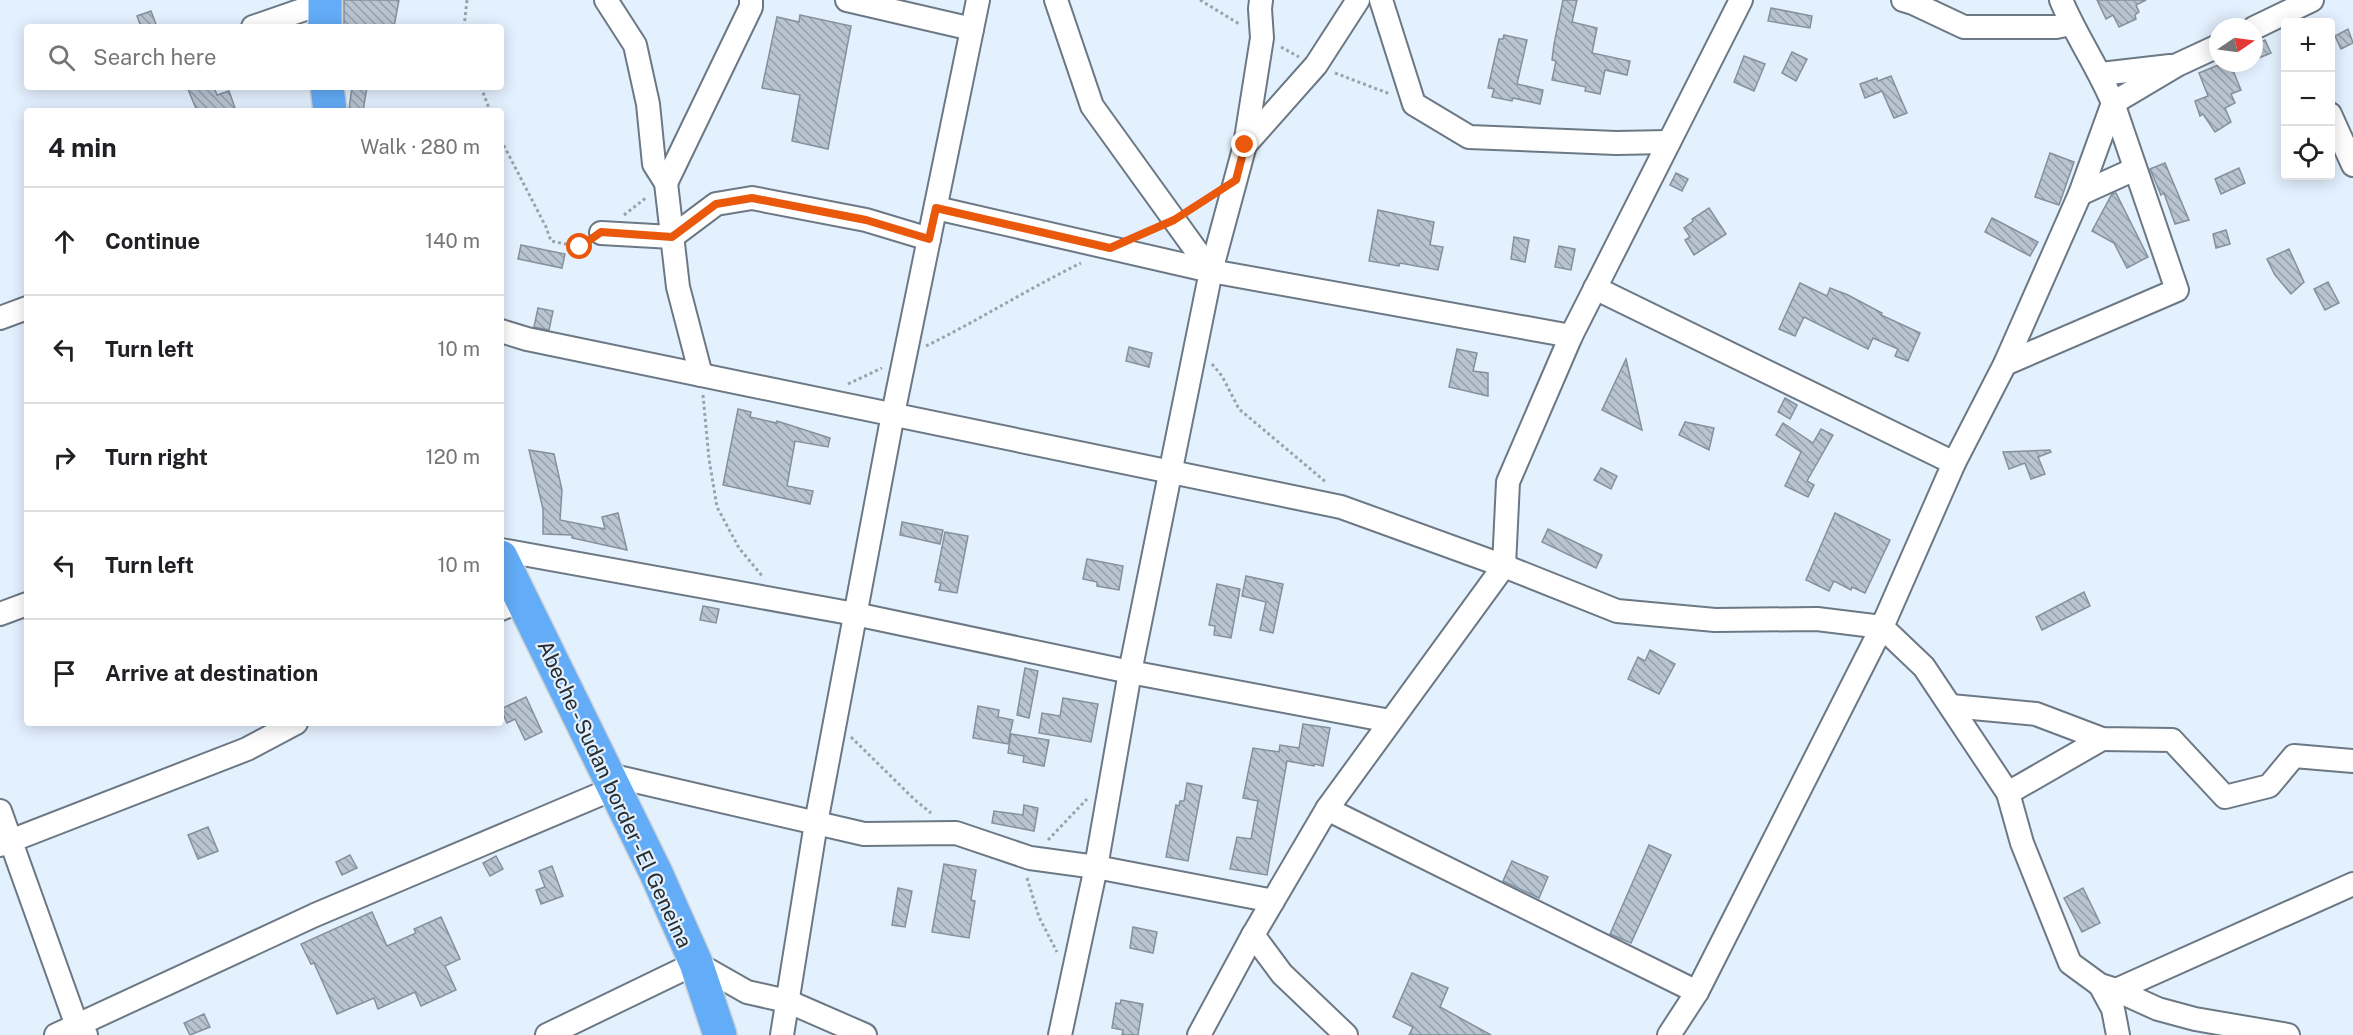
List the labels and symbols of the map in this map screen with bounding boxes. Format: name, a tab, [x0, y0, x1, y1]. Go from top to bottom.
north arrow	[2209, 18, 2263, 72]
route end	[1231, 131, 1257, 157]
route start	[566, 233, 592, 259]
street label: Abeche - Sudan border - El Geneina	[533, 636, 697, 952]

